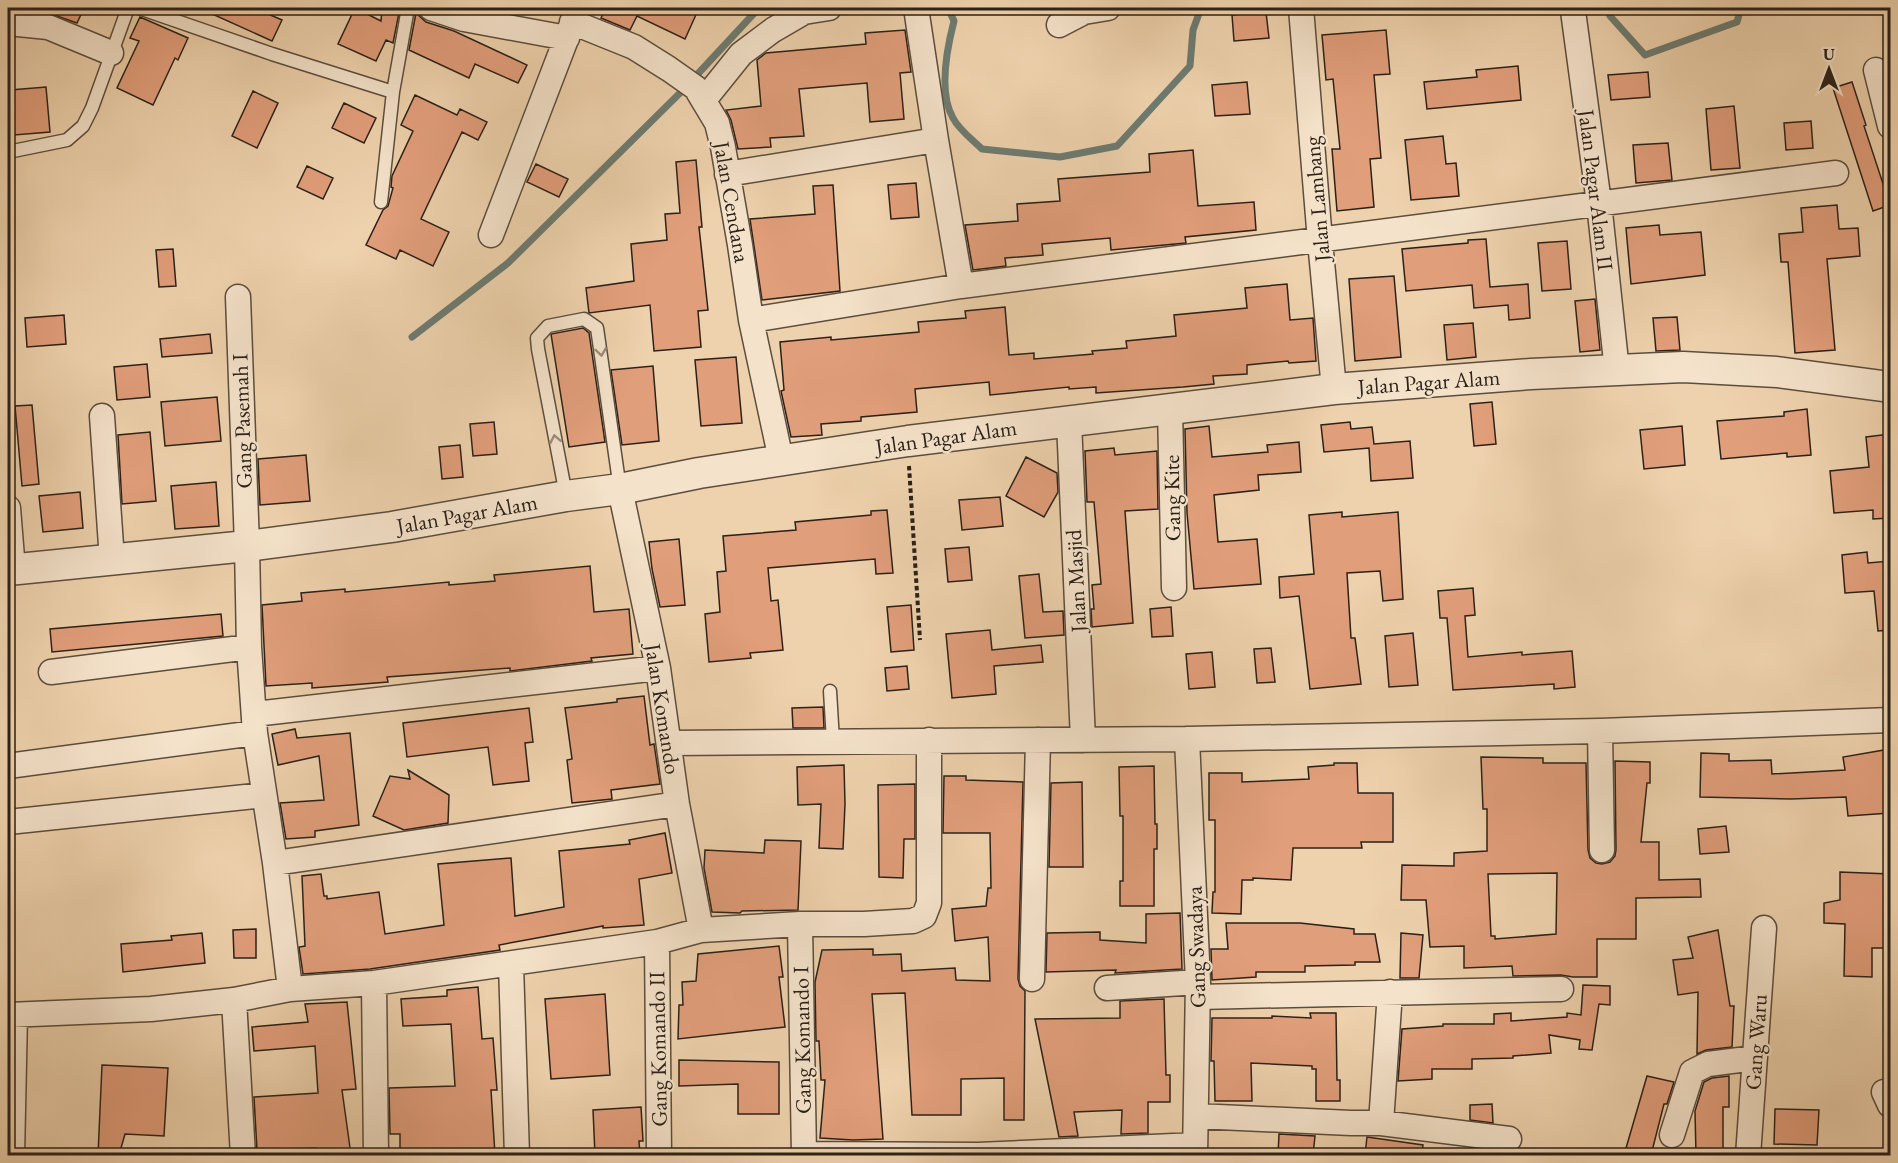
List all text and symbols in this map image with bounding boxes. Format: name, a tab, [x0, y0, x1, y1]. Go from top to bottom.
north arrow	[1799, 39, 1859, 99]
text: U	[1823, 44, 1835, 65]
street label: Jalan Pagar Alam II	[1571, 106, 1620, 273]
street label: Jalan Lambang	[1297, 135, 1337, 265]
street label: Jalan Cendana	[707, 137, 757, 265]
one-way arrow	[594, 347, 606, 356]
street label: Gang Pasemah I	[225, 353, 259, 489]
street label: Jalan Pagar Alam	[1355, 363, 1501, 402]
street label: Jalan Pagar Alam	[871, 413, 1019, 462]
one-way arrow	[549, 434, 562, 444]
street label: Gang Kite	[1157, 454, 1187, 541]
street label: Jalan Pagar Alam	[392, 487, 540, 541]
street label: Jalan Masjid	[1059, 528, 1093, 635]
street label: Jalan Komando	[638, 640, 688, 776]
street label: Gang Swadaya	[1179, 885, 1213, 1008]
street label: Gang Komando I	[786, 965, 818, 1114]
street label: Gang Komando II	[642, 971, 674, 1127]
street label: Gang Waru	[1738, 993, 1774, 1091]

